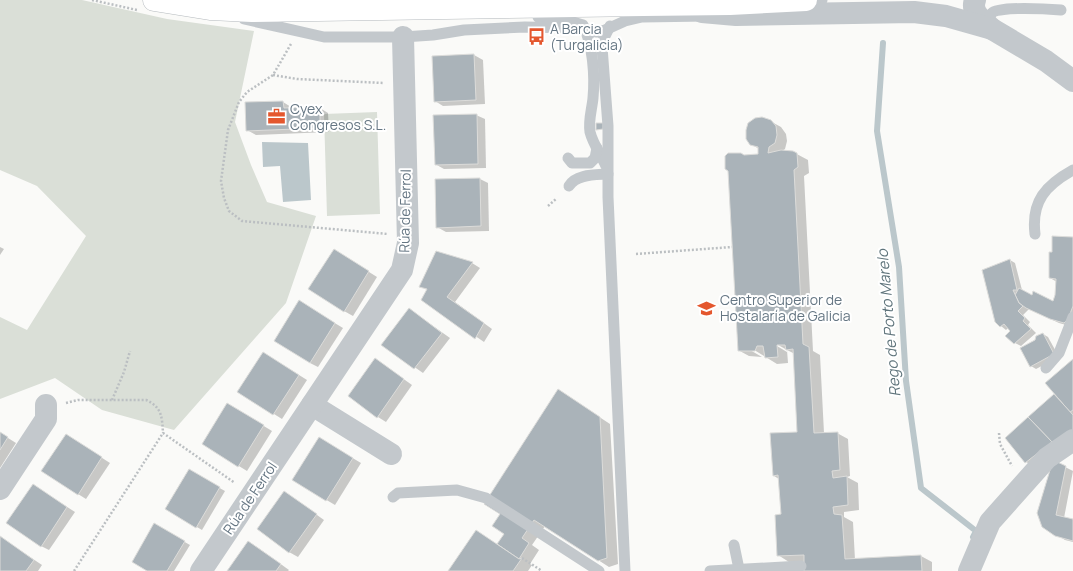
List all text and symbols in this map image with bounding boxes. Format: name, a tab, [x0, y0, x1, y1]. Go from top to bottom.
place label: A Barcia (Turgalicia)	[550, 19, 624, 54]
bus stop icon: A Barcia (Turgalicia)	[527, 27, 547, 47]
place label: Cyex Congresos S.L.	[290, 99, 386, 134]
office icon: Cyex Congresos S.L.	[267, 107, 287, 127]
street label: Rúa de Ferrol	[394, 169, 415, 253]
water label: Rego de Porto Marelo	[872, 247, 905, 398]
place label: Centro Superior de Hostalaría de Galicia	[720, 290, 851, 325]
school or university icon: Centro Superior de Hostalaría de Galicia	[697, 298, 717, 318]
street label: Rúa de Ferrol	[218, 458, 281, 538]

